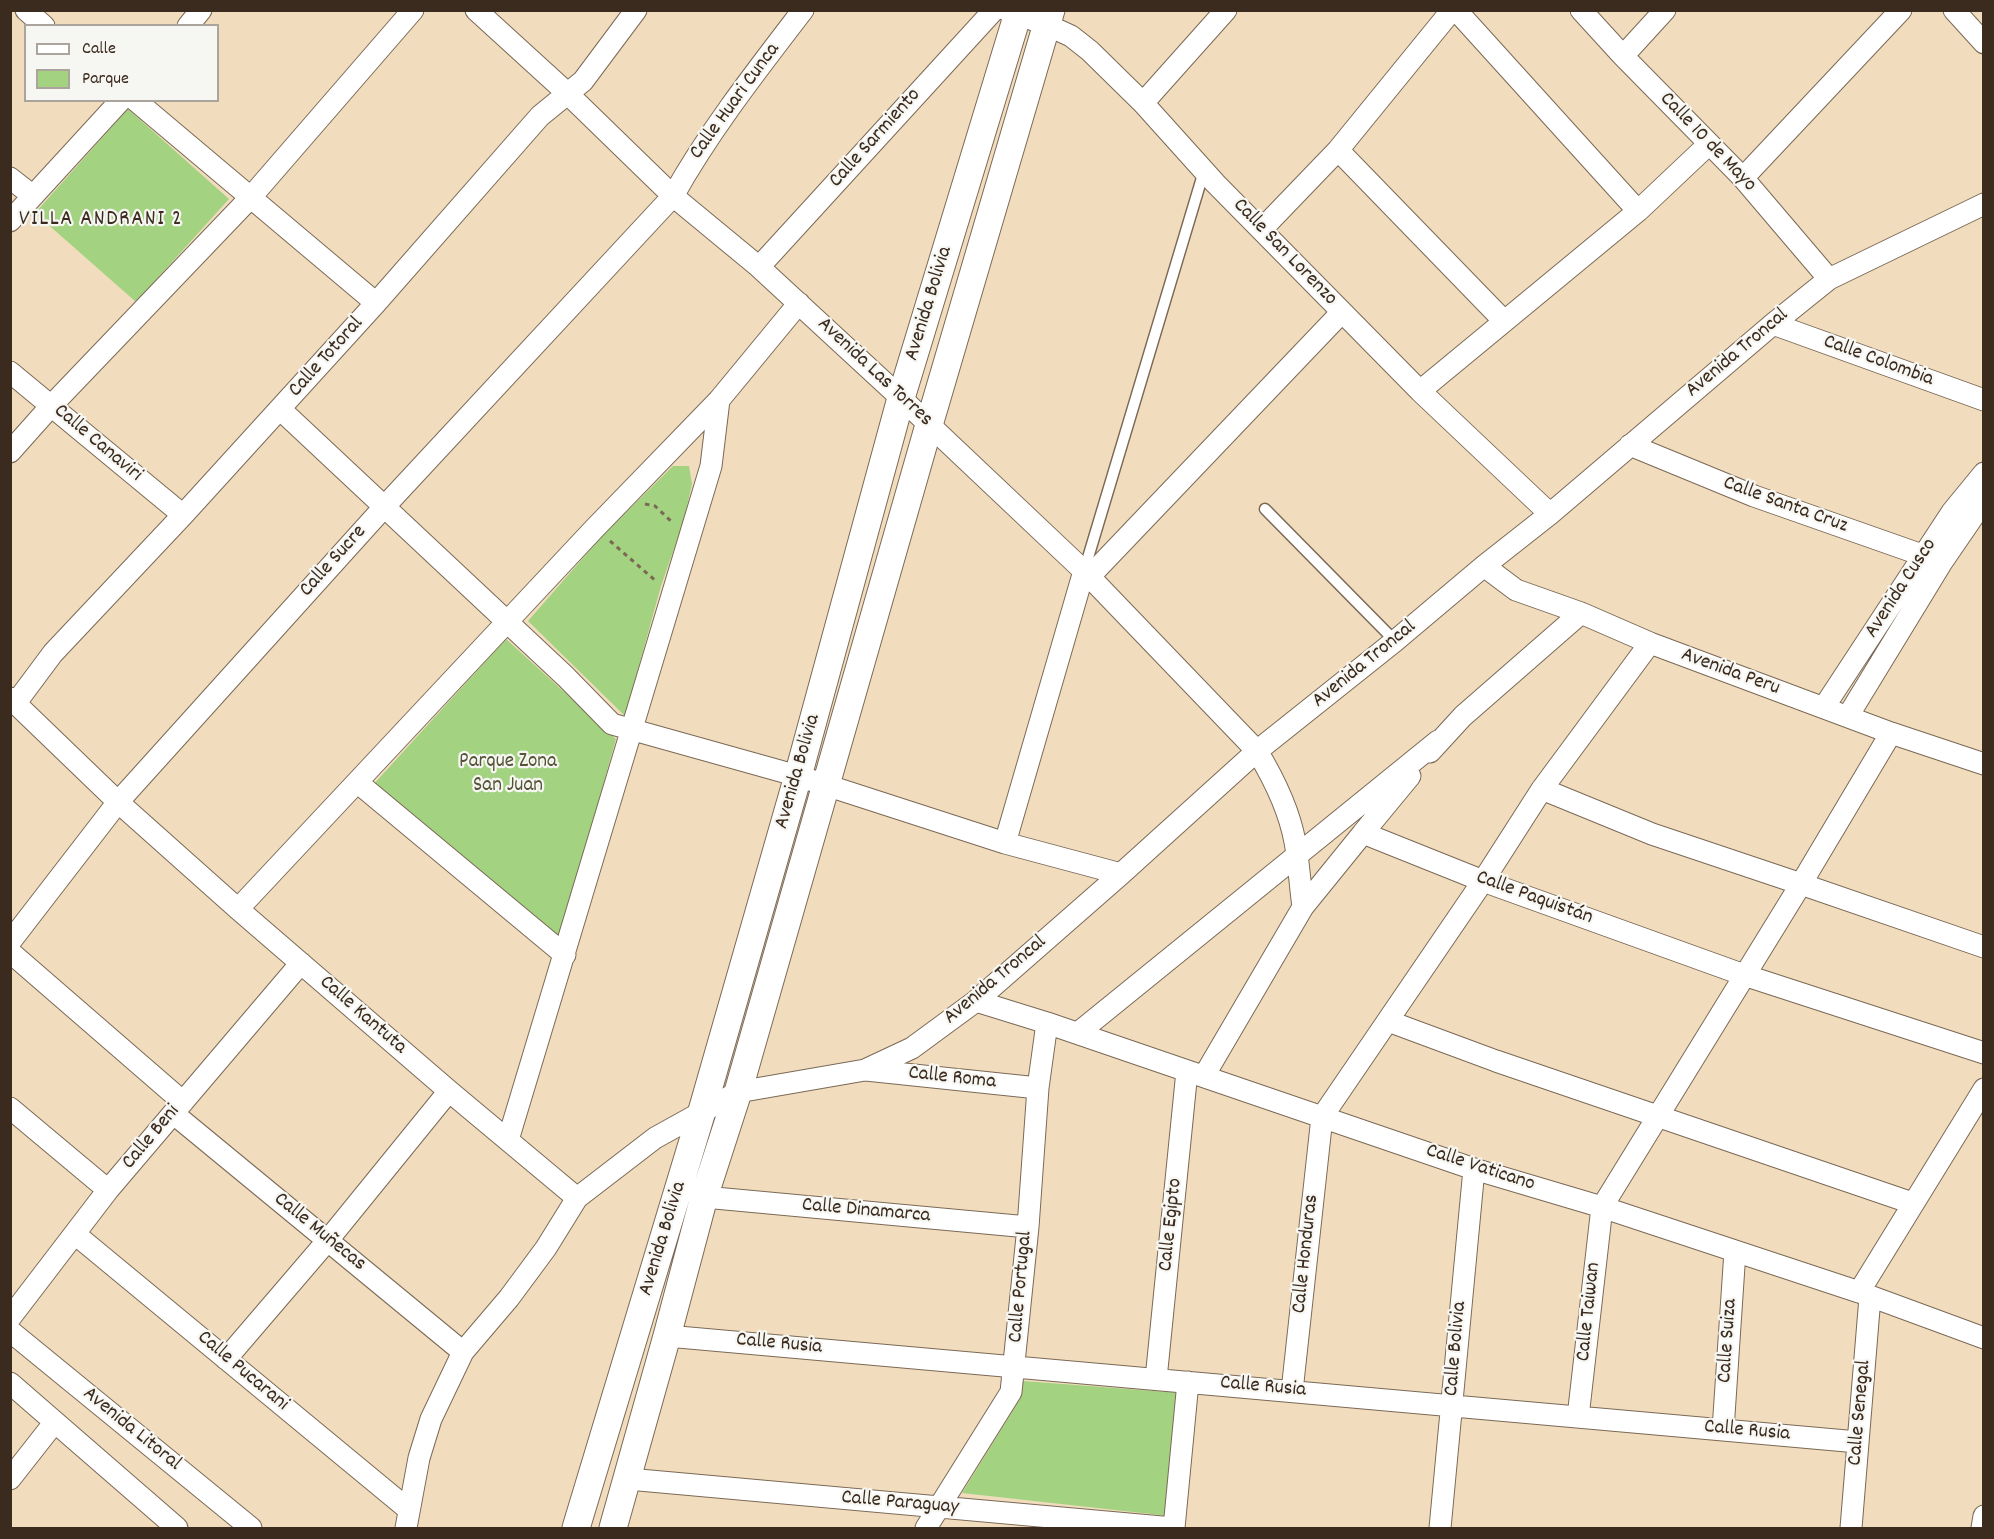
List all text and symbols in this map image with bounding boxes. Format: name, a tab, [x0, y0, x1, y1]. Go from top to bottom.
legend	[24, 24, 219, 102]
text: Calle	[82, 37, 116, 62]
street label: Calle Huari Cunca	[685, 39, 787, 165]
text: Parque	[82, 67, 129, 92]
street label: Calle Sarmiento	[825, 84, 927, 194]
street label: Calle 10 de Mayo	[1653, 88, 1761, 198]
street label: Calle San Lorenzo	[1226, 194, 1342, 312]
district label: VILLA ANDRANI 2	[19, 208, 183, 234]
street label: Avenida Bolivia	[901, 244, 959, 364]
street label: Avenida Troncal	[1682, 304, 1794, 404]
street label: Calle Totoral	[284, 312, 370, 404]
street label: Avenida Las Torres	[811, 313, 937, 433]
street label: Calle Colombia	[1819, 330, 1937, 394]
street label: Calle Canaviri	[47, 400, 147, 488]
street label: Calle Santa Cruz	[1719, 472, 1851, 540]
street label: Calle Sucre	[295, 521, 373, 603]
street label: Avenida Cusco	[1861, 535, 1943, 643]
street label: Avenida Troncal	[1308, 616, 1422, 714]
street label: Avenida Peru	[1677, 644, 1783, 702]
street label: Avenida Bolivia	[771, 712, 827, 832]
park label: Parque Zona San Juan	[459, 750, 557, 800]
street label: Calle Paquistán	[1472, 866, 1596, 932]
street label: Avenida Troncal	[940, 931, 1052, 1031]
street label: Calle Kantuta	[313, 971, 411, 1061]
street label: Calle Roma	[907, 1062, 997, 1096]
street label: Calle Beni	[118, 1100, 186, 1176]
street label: Calle Vaticano	[1422, 1140, 1538, 1198]
street label: Calle Egipto	[1155, 1177, 1189, 1273]
street label: Avenida Bolivia	[635, 1179, 693, 1299]
street label: Calle Muñecas	[268, 1188, 370, 1278]
street label: Calle Honduras	[1288, 1193, 1326, 1315]
street label: Calle Dinamarca	[801, 1194, 931, 1230]
street label: Calle Portugal	[1005, 1230, 1039, 1344]
street label: Calle Taiwan	[1572, 1261, 1608, 1363]
street label: Calle Suiza	[1713, 1298, 1745, 1384]
street label: Calle Bolivia	[1440, 1301, 1474, 1397]
street label: Calle Pucarani	[191, 1326, 293, 1418]
street label: Calle Rusia	[735, 1329, 823, 1361]
street label: Calle Senegal	[1844, 1359, 1878, 1467]
street label: Calle Rusia	[1219, 1372, 1307, 1404]
street label: Avenida Litoral	[77, 1383, 185, 1477]
street label: Calle Rusia	[1703, 1416, 1791, 1448]
street label: Calle Paraguay	[840, 1486, 960, 1522]

